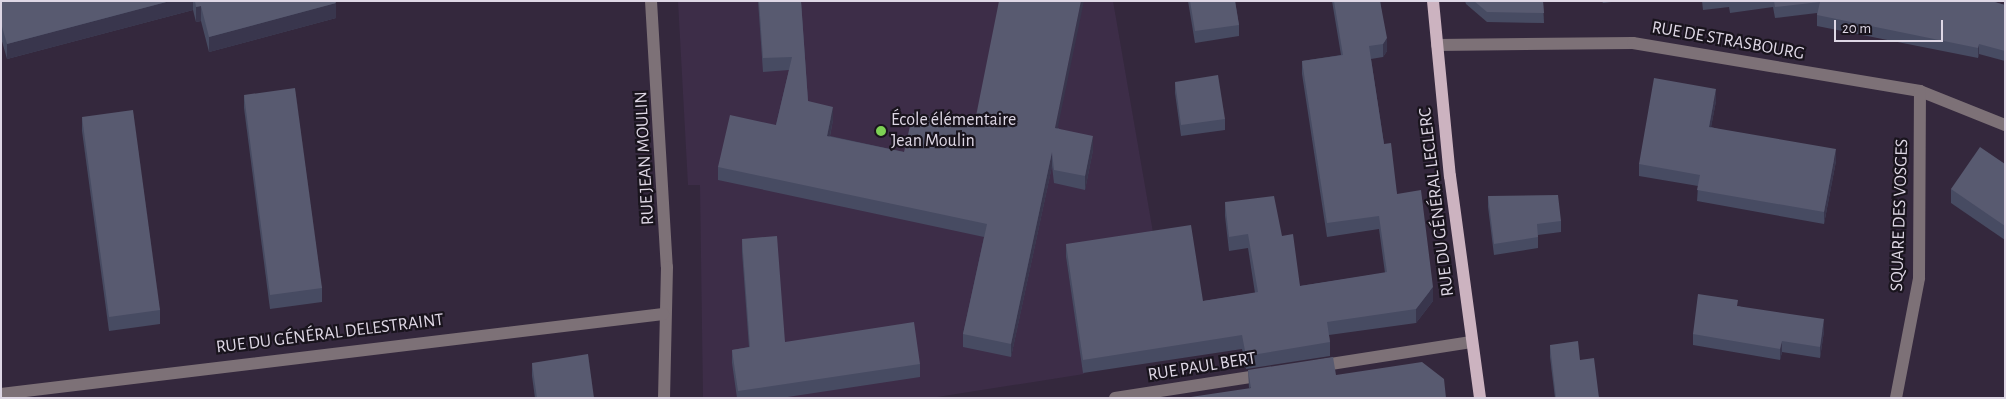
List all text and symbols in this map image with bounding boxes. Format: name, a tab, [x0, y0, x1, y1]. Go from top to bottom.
scale bar	[1836, 10, 1945, 42]
street label: RUE DE STRASBOURG	[1650, 17, 1806, 65]
text: 20 m	[1842, 21, 1871, 36]
street label: RUE JEAN MOULIN	[631, 91, 659, 225]
street label: RUE DU GÉNÉRAL LECLERC	[1415, 106, 1459, 298]
place label: École élémentaire Jean Moulin	[891, 110, 1016, 152]
marker: École élémentaire Jean Moulin	[875, 125, 887, 137]
street label: SQUARE DES VOSGES	[1887, 138, 1913, 292]
street label: RUE DU GÉNÉRAL DELESTRAINT	[215, 309, 445, 359]
street label: RUE PAUL BERT	[1146, 348, 1258, 386]

